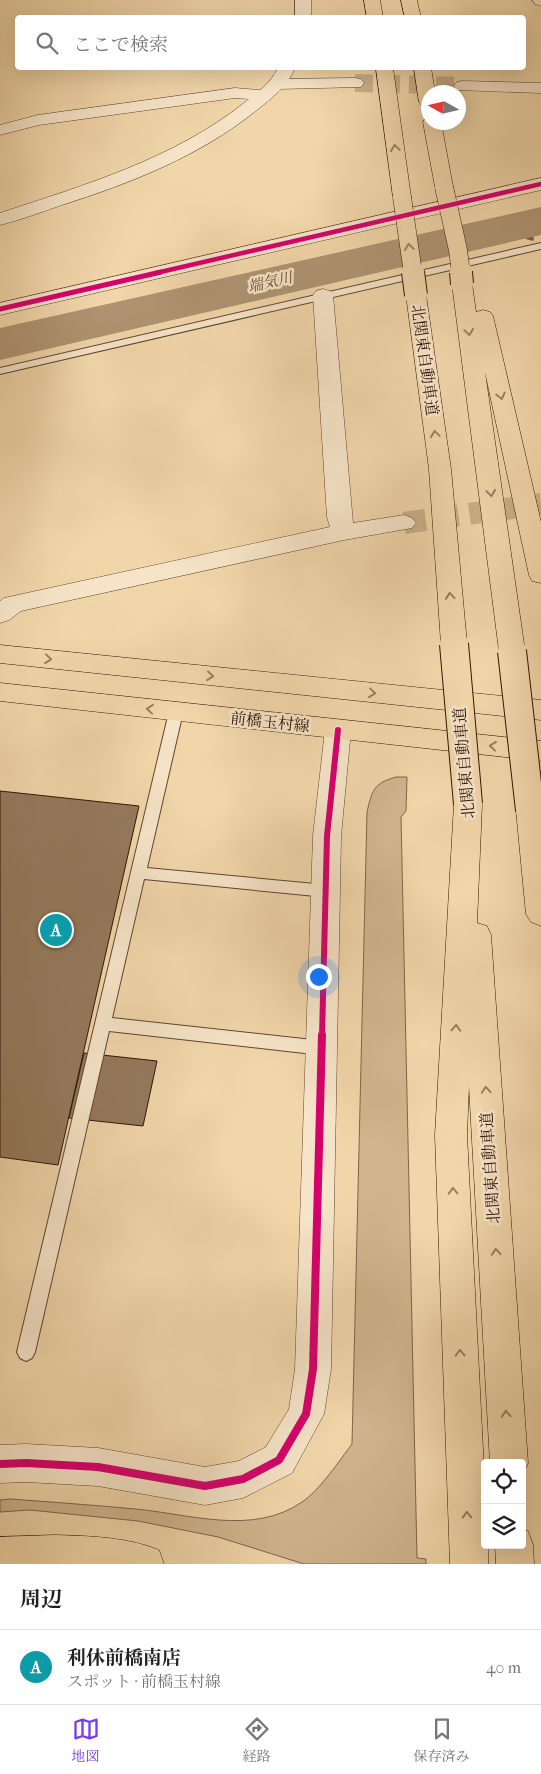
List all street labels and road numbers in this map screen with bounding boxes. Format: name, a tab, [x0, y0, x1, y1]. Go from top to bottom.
street label: 北関東自動車道	[408, 303, 442, 417]
street label: 北関東自動車道	[450, 706, 478, 820]
street label: 前橋玉村線	[229, 708, 311, 736]
street label: 北関東自動車道	[477, 1111, 503, 1225]

